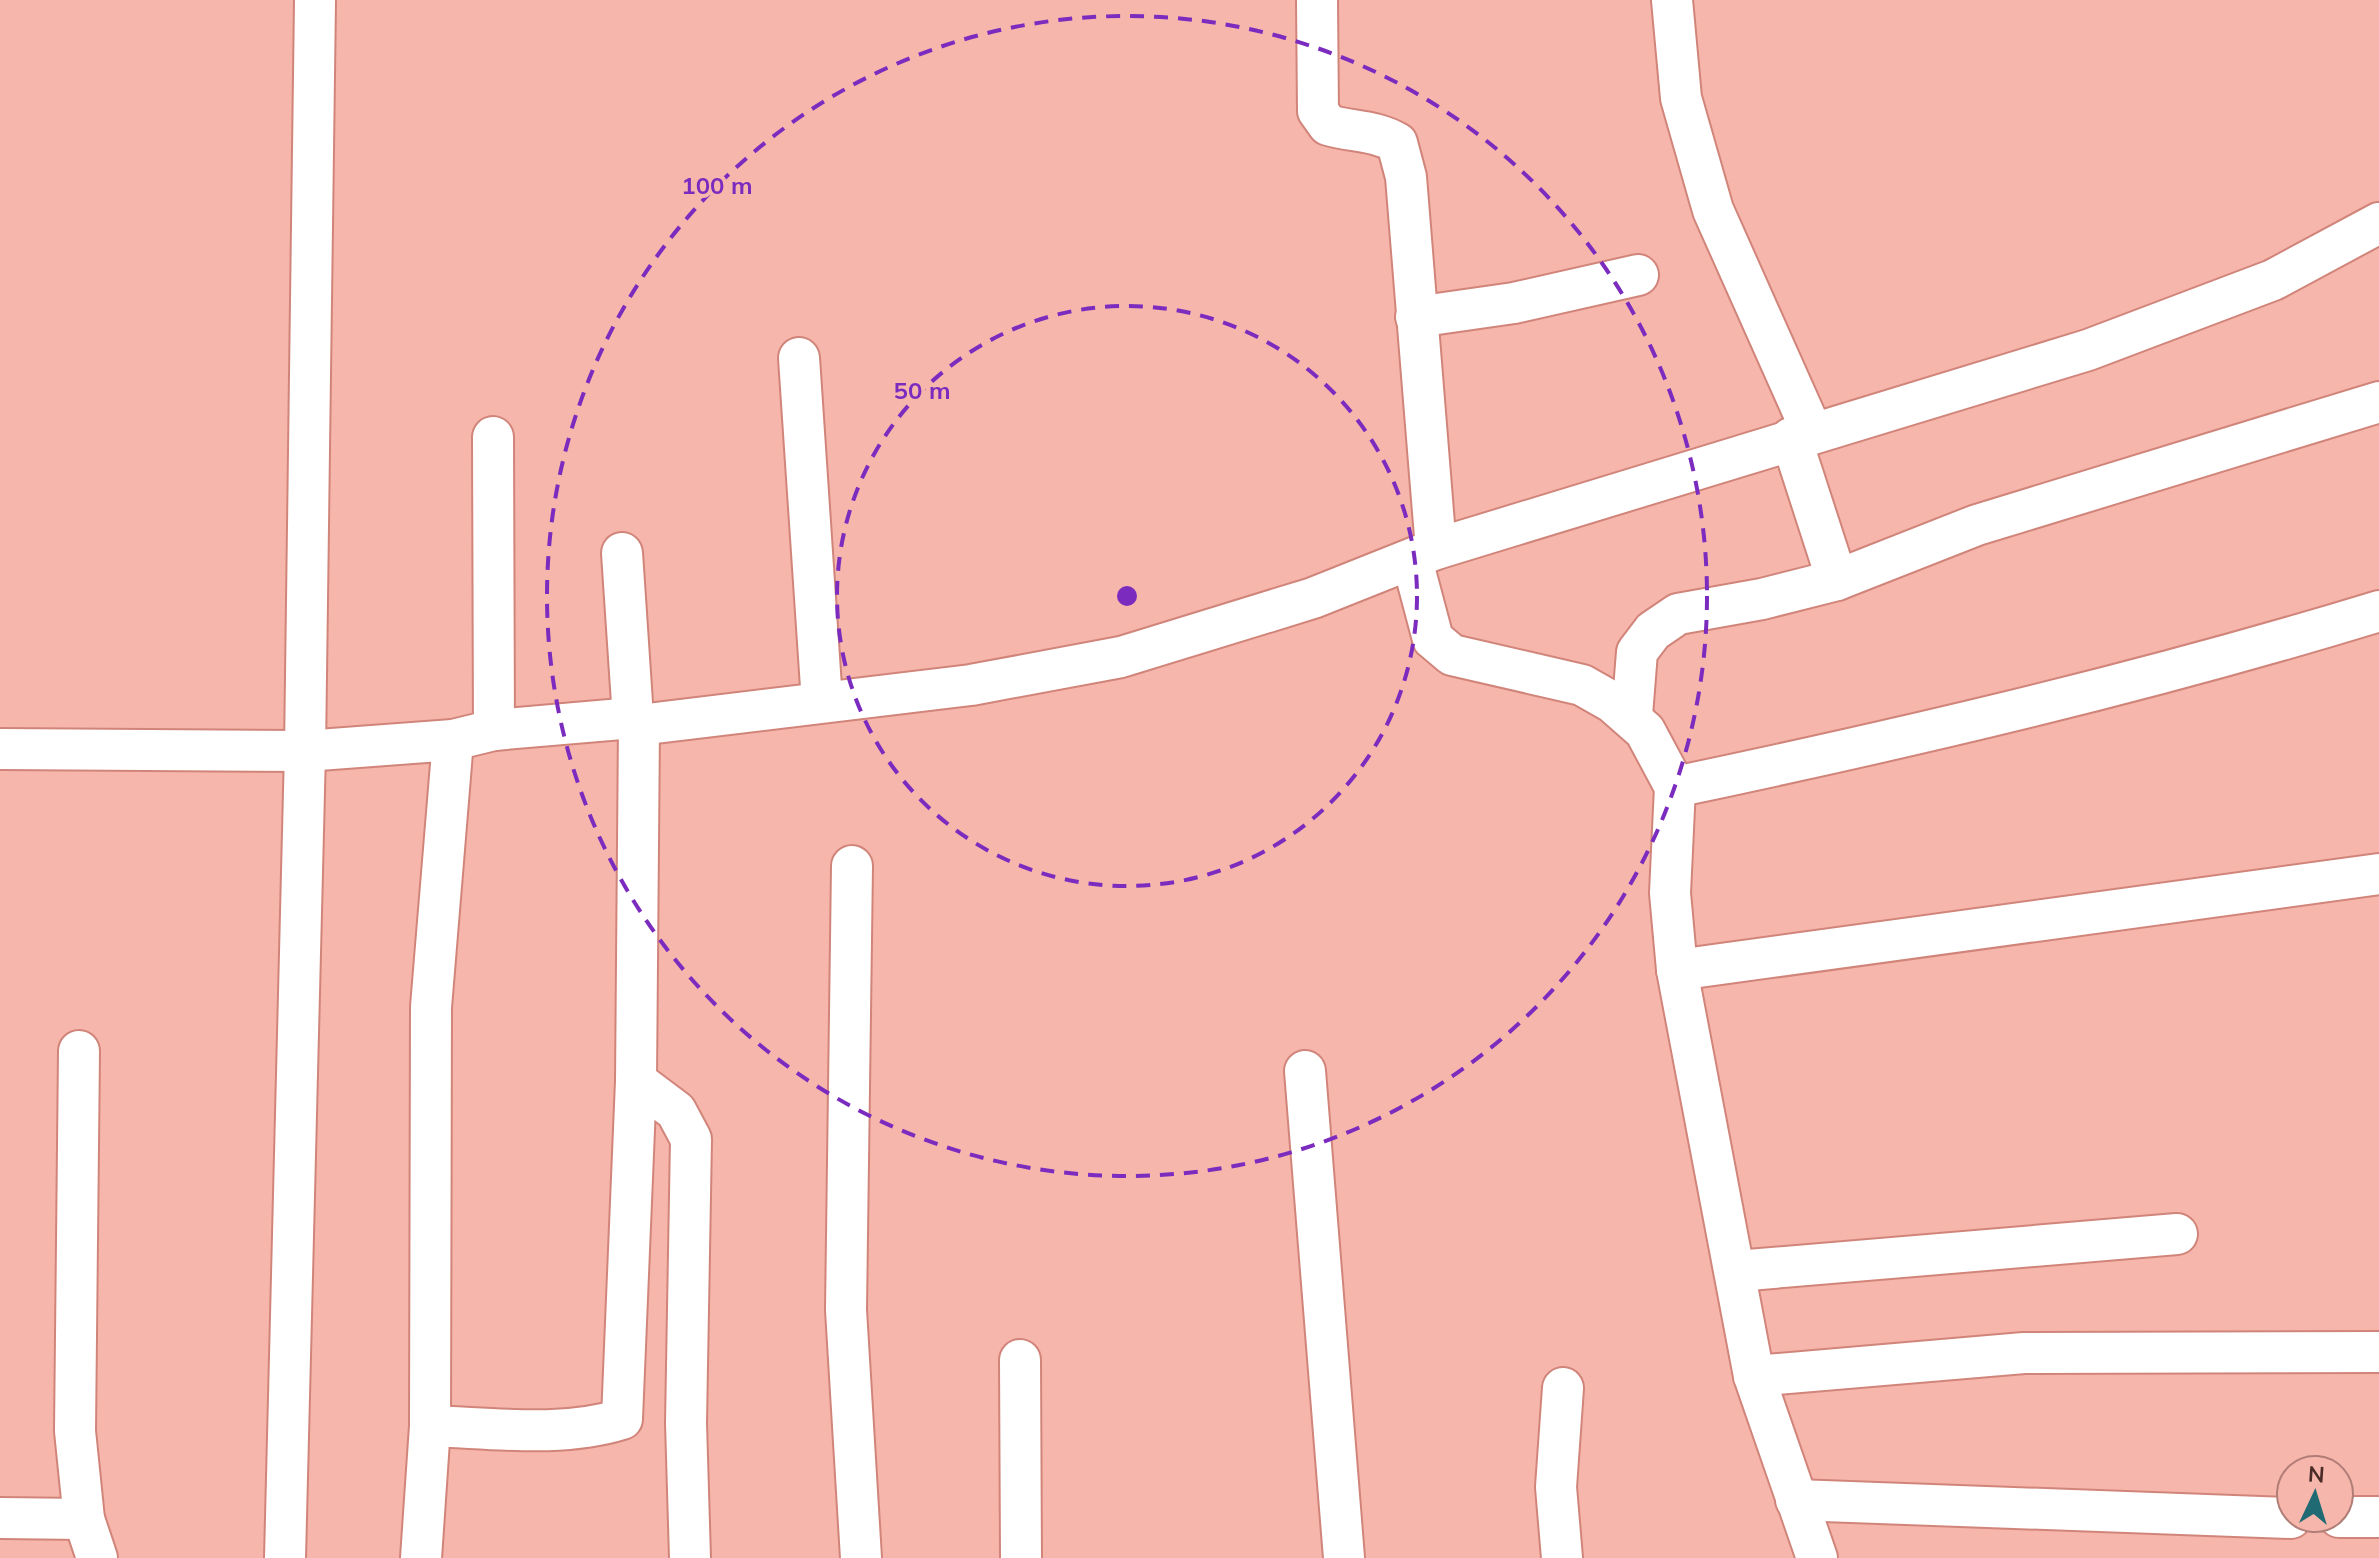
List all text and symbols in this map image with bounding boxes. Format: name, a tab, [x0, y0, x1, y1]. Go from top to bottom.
text: 100 m	[681, 170, 753, 200]
text: 50 m	[894, 375, 950, 405]
centre of rings	[1113, 582, 1141, 610]
north arrow	[2275, 1454, 2355, 1534]
text: N	[2307, 1460, 2326, 1489]

